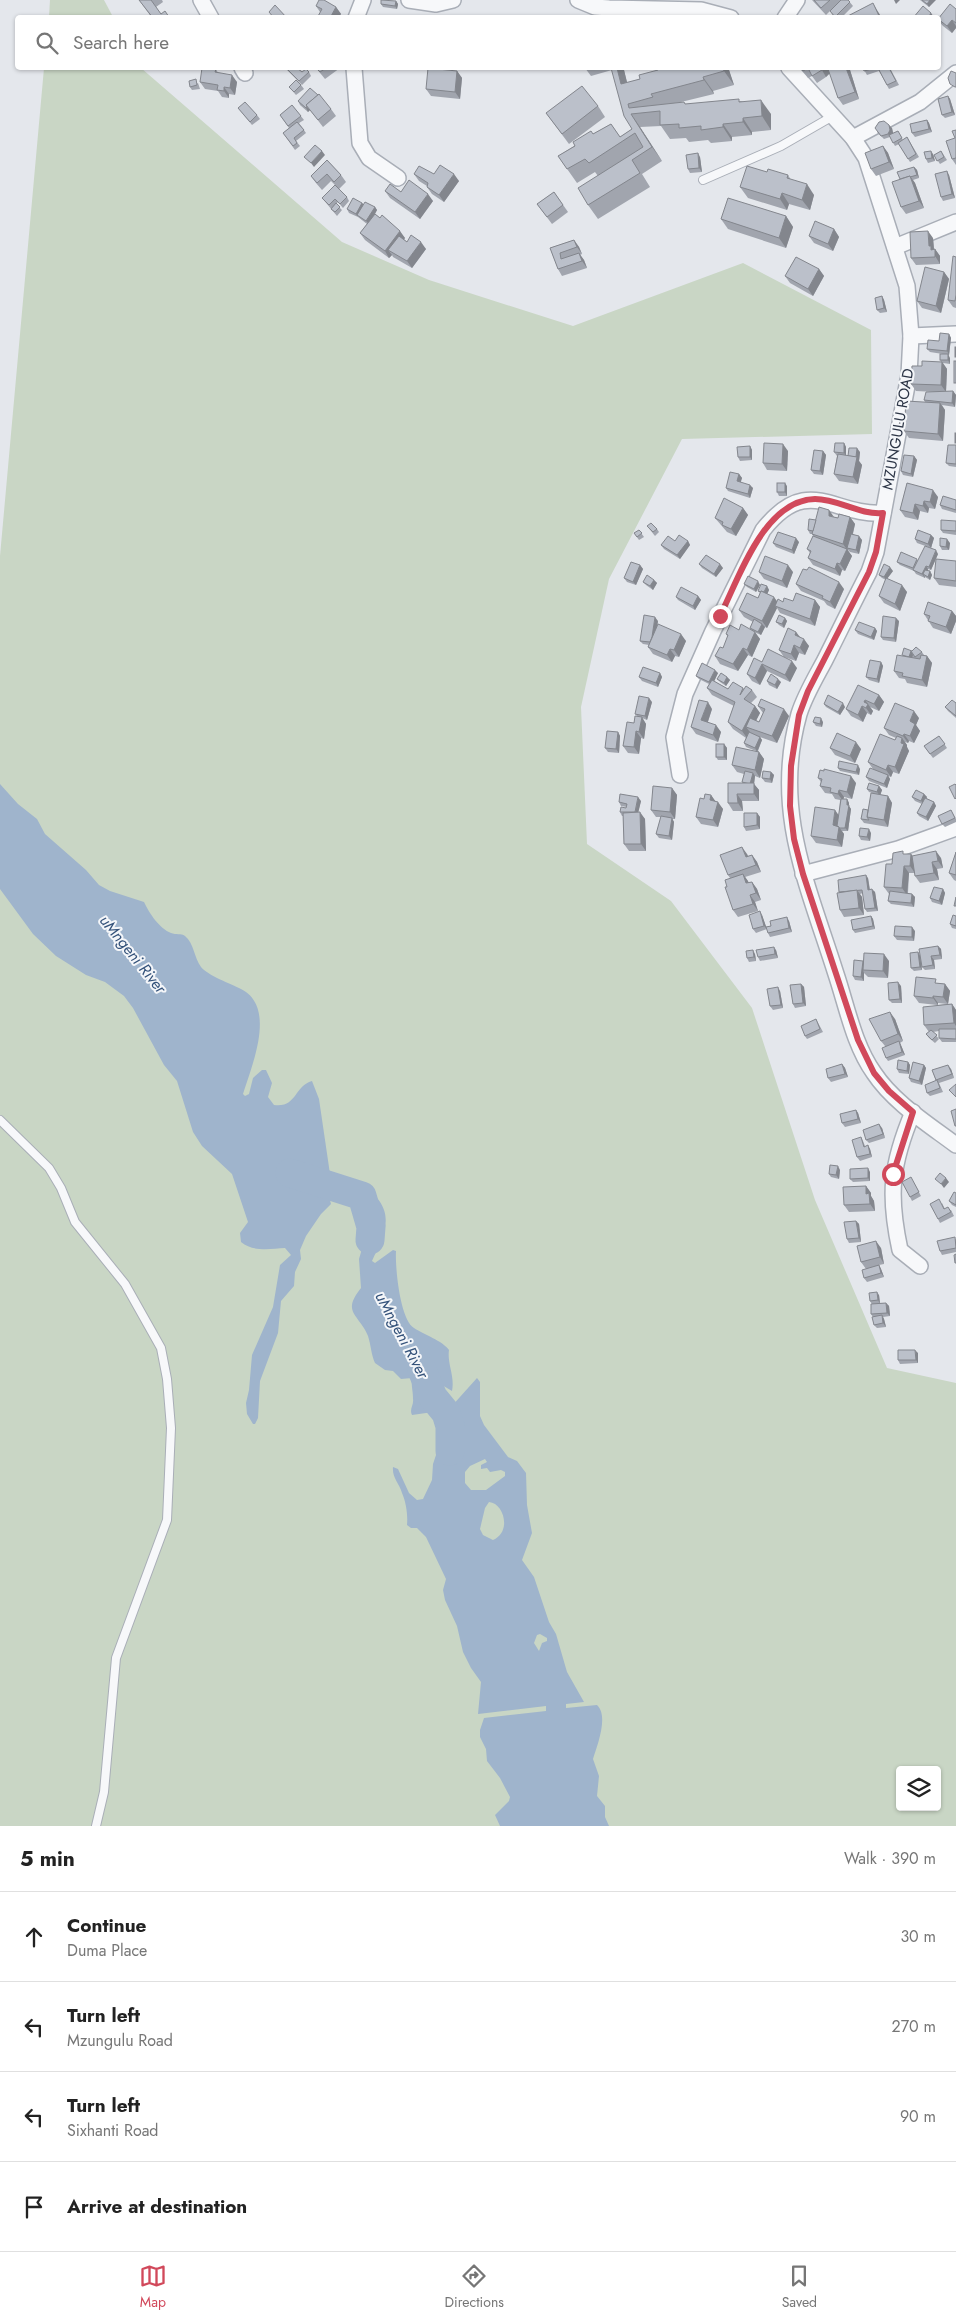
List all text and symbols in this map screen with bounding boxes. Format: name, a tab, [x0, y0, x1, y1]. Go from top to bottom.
search box	[15, 15, 941, 70]
icon: search	[33, 29, 61, 57]
text: Search here	[73, 29, 169, 56]
street label: MZUNGULU ROAD	[876, 367, 920, 491]
route end	[709, 605, 732, 628]
water label: uMngeni River	[94, 910, 173, 1000]
route start	[882, 1163, 905, 1186]
water label: uMngeni River	[369, 1288, 435, 1384]
map controls	[896, 1766, 941, 1811]
button: layers	[896, 1766, 941, 1811]
text: 5 min	[20, 1844, 75, 1874]
text: Walk · 390 m	[844, 1847, 936, 1870]
text: Continue	[67, 1912, 146, 1939]
icon: ahead	[20, 1923, 48, 1951]
text: 30 m	[900, 1925, 936, 1948]
text: Duma Place	[67, 1939, 147, 1962]
text: Turn left	[67, 2002, 140, 2029]
icon: left	[20, 2013, 48, 2041]
text: 270 m	[892, 2015, 936, 2038]
text: Mzungulu Road	[67, 2029, 173, 2052]
text: Turn left	[67, 2092, 140, 2119]
icon: left	[20, 2103, 48, 2131]
text: 90 m	[900, 2105, 936, 2128]
text: Sixhanti Road	[67, 2119, 158, 2142]
icon: arrive	[20, 2193, 48, 2221]
text: Arrive at destination	[67, 2193, 247, 2220]
tab: Map	[139, 2262, 167, 2312]
tab: Directions	[445, 2262, 504, 2312]
tab: Saved	[782, 2262, 817, 2312]

